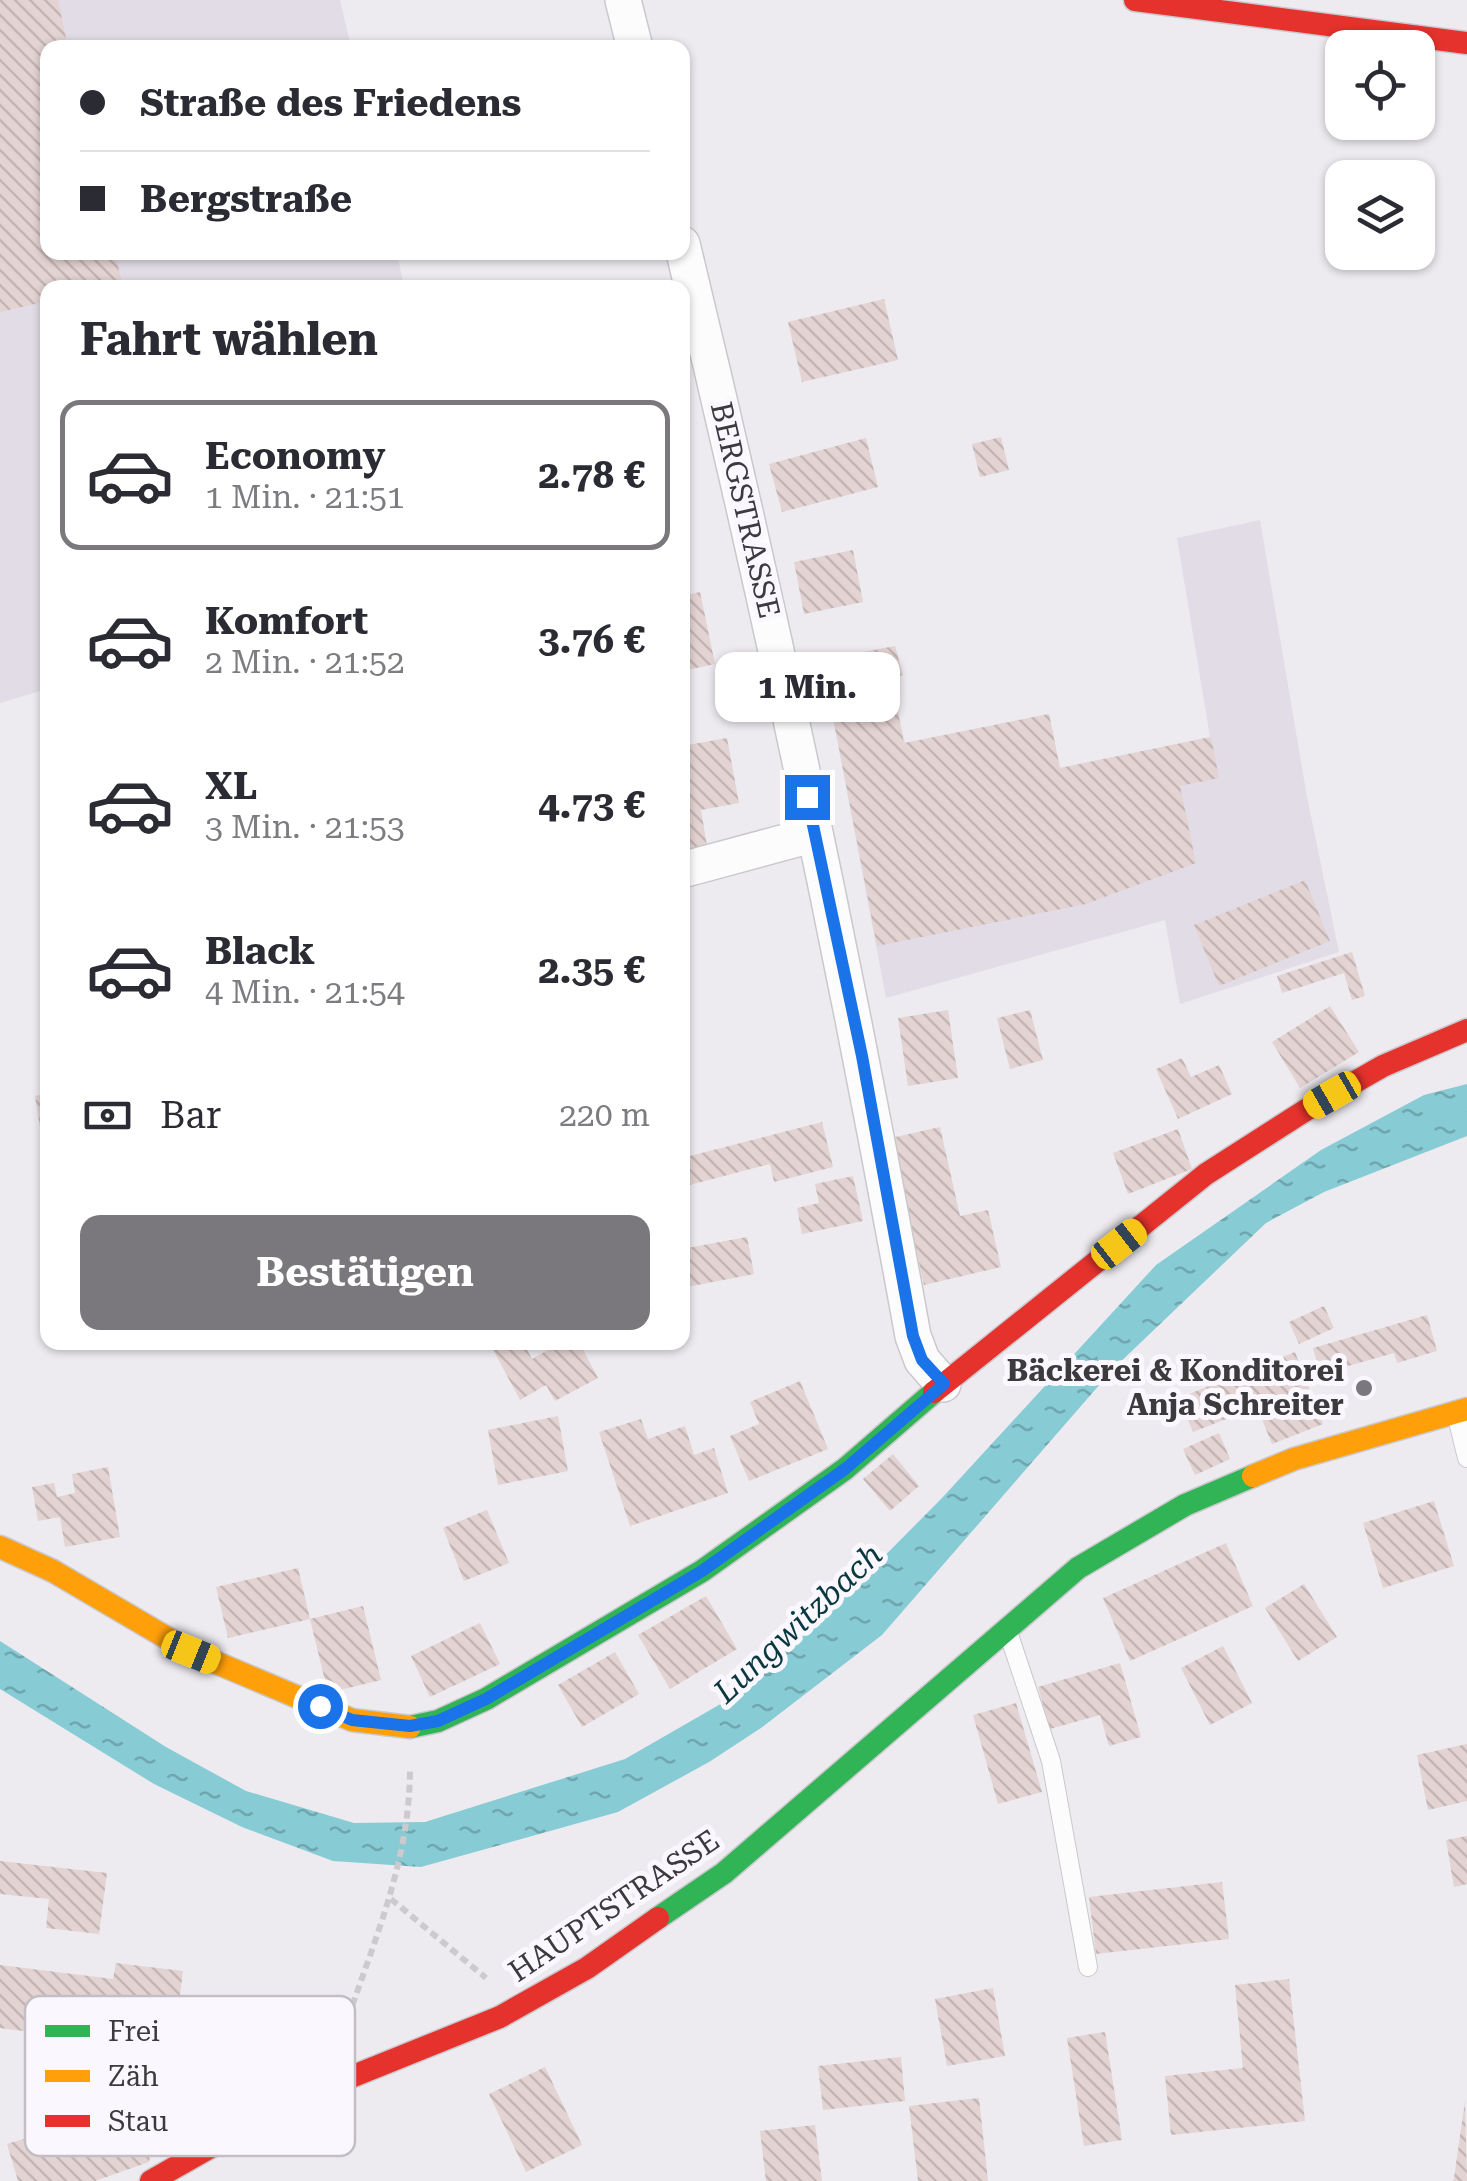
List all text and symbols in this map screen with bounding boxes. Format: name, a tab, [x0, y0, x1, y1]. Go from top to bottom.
map controls	[1325, 30, 1435, 270]
button: locate	[1325, 30, 1435, 140]
text: Straße des Friedens	[140, 81, 521, 125]
button: layers	[1325, 160, 1435, 270]
text: Bergstraße	[140, 177, 352, 221]
text: Fahrt wählen	[80, 313, 378, 366]
street label: BERGSTRASSE	[704, 399, 787, 621]
icon: car	[85, 430, 175, 520]
text: Economy	[205, 434, 385, 478]
text: 2.78 €	[538, 453, 645, 497]
text: 1 Min. · 21:51	[205, 478, 405, 516]
icon: car	[85, 595, 175, 685]
text: Komfort	[205, 599, 368, 643]
text: 3.76 €	[538, 618, 645, 662]
text: 2 Min. · 21:52	[205, 643, 405, 681]
callout: 1 Min.	[714, 652, 900, 722]
text: 1 Min.	[758, 668, 857, 706]
icon: car	[85, 760, 175, 850]
text: XL	[205, 764, 257, 808]
route end	[785, 775, 830, 820]
text: 4.73 €	[538, 783, 645, 827]
text: 3 Min. · 21:53	[205, 808, 405, 846]
icon: car	[85, 925, 175, 1015]
text: Black	[205, 929, 315, 973]
text: 2.35 €	[538, 948, 645, 992]
text: 4 Min. · 21:54	[205, 973, 405, 1011]
car	[1299, 1067, 1365, 1123]
icon: cash	[80, 1088, 135, 1143]
text: Bar	[160, 1093, 221, 1137]
text: 220 m	[559, 1096, 650, 1134]
car	[1086, 1214, 1152, 1274]
button: Bestätigen	[80, 1215, 650, 1330]
place label: Bäckerei & Konditorei Anja Schreiter	[1007, 1353, 1344, 1422]
marker: Bäckerei & Konditorei Anja Schreiter	[1353, 1377, 1375, 1399]
water label: Lungwitzbach	[705, 1535, 890, 1711]
car	[158, 1627, 224, 1677]
route start	[298, 1684, 343, 1729]
street label: HAUPTSTRASSE	[502, 1822, 725, 1989]
legend	[25, 1996, 355, 2156]
text: Frei	[108, 2015, 160, 2048]
text: Zäh	[108, 2060, 159, 2093]
text: Stau	[108, 2105, 168, 2138]

